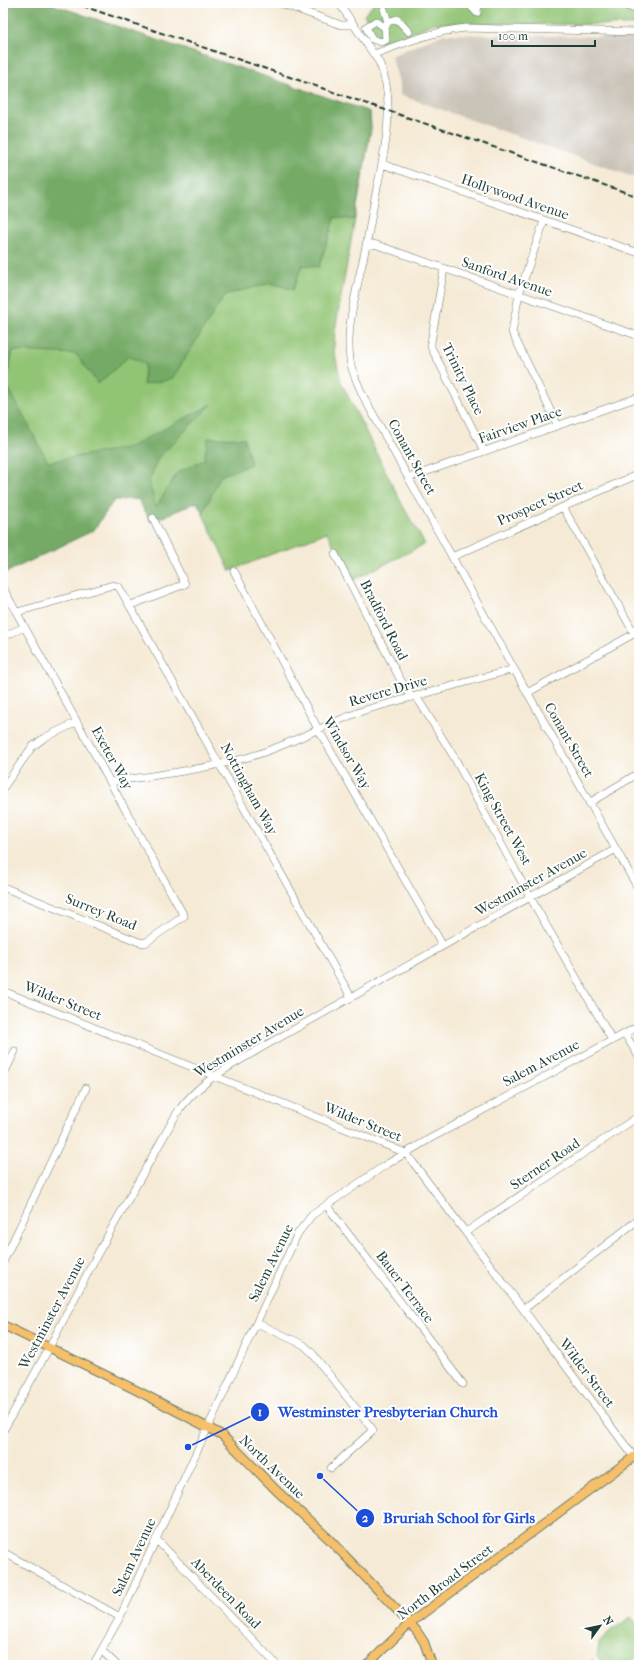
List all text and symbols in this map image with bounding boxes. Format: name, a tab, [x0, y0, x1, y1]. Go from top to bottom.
scale bar	[492, 22, 595, 48]
text: 100 m	[498, 29, 528, 43]
street label: Hollywood Avenue	[459, 171, 571, 223]
street label: Sanford Avenue	[459, 254, 555, 300]
street label: Trinity Place	[438, 340, 488, 418]
street label: Fairview Place	[476, 403, 564, 447]
street label: Conant Street	[384, 416, 440, 498]
street label: Prospect Street	[494, 476, 586, 530]
street label: Bradford Road	[356, 577, 412, 663]
street label: Revere Drive	[347, 672, 429, 710]
street label: Conant Street	[541, 699, 597, 781]
street label: Windsor Way	[319, 713, 375, 793]
street label: Exeter Way	[88, 723, 137, 793]
street label: Nottingham Way	[217, 740, 282, 838]
street label: King Street West	[471, 770, 535, 868]
street label: Westminster Avenue	[471, 844, 590, 920]
street label: Surrey Road	[63, 890, 139, 934]
street label: Wilder Street	[21, 977, 104, 1024]
street label: Westminster Avenue	[190, 1002, 307, 1082]
street label: Salem Avenue	[500, 1036, 582, 1090]
street label: Wilder Street	[321, 1098, 404, 1145]
street label: Sterner Road	[507, 1134, 583, 1193]
street label: Salem Avenue	[245, 1221, 297, 1305]
street label: Bauer Terrace	[372, 1248, 438, 1326]
street label: Westminster Avenue	[15, 1254, 89, 1373]
street label: Wilder Street	[555, 1334, 618, 1411]
callout: Westminster Presbyterian Church	[250, 1398, 506, 1425]
text: Westminster Presbyterian Church	[277, 1403, 498, 1421]
text: 1	[258, 1405, 262, 1419]
street label: North Avenue	[236, 1432, 308, 1502]
callout: Bruriah School for Girls	[355, 1504, 543, 1531]
text: Bruriah School for Girls	[383, 1509, 535, 1527]
text: 2	[362, 1511, 369, 1525]
street label: Salem Avenue	[108, 1515, 160, 1599]
street label: North Broad Street	[394, 1540, 496, 1624]
street label: Aberdeen Road	[187, 1553, 265, 1633]
north arrow	[580, 1606, 620, 1646]
text: N	[600, 1614, 616, 1628]

